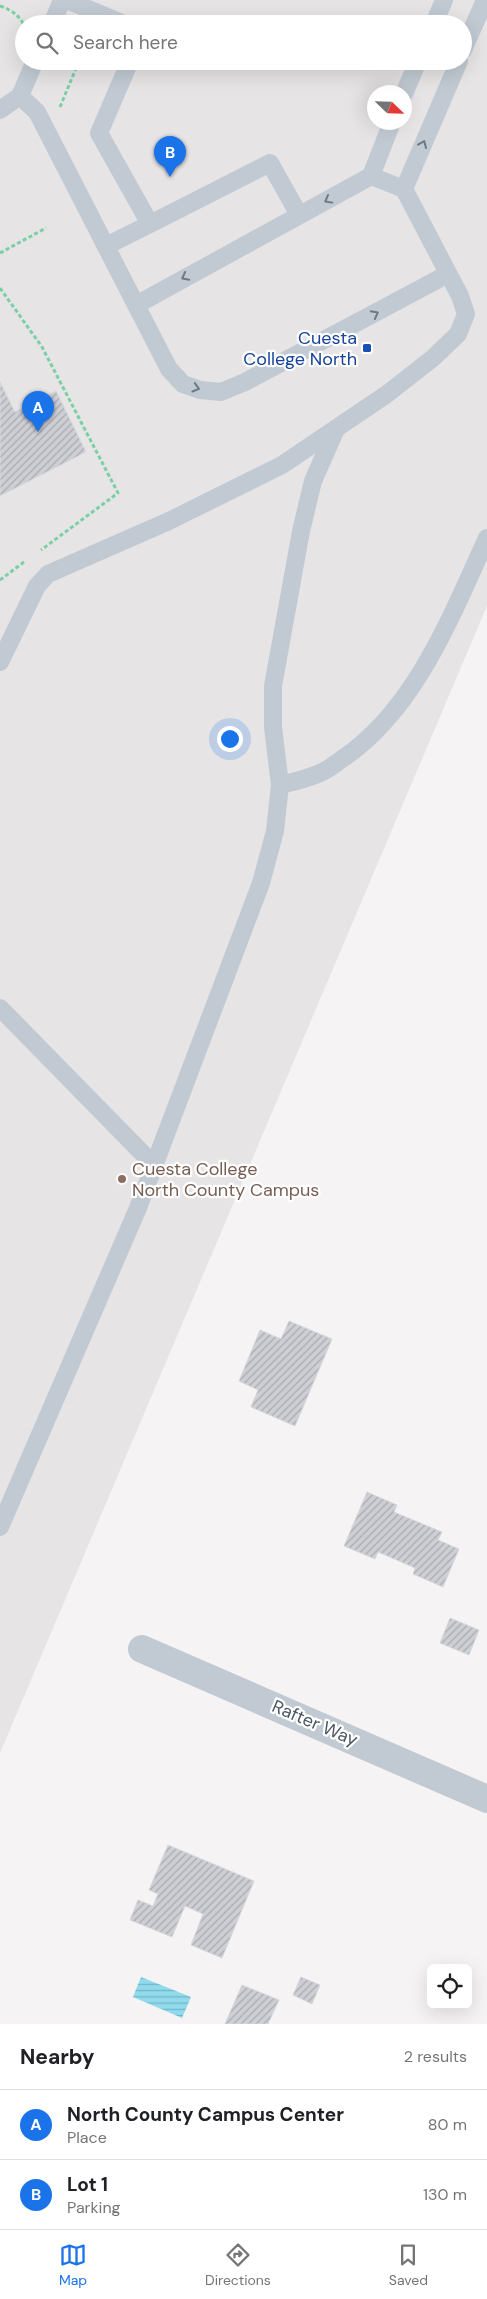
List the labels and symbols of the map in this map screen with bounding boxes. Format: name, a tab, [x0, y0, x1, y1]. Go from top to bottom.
north arrow	[367, 85, 412, 130]
pin: B	[154, 136, 186, 177]
one-way arrow	[417, 140, 428, 149]
one-way arrow	[324, 194, 333, 204]
one-way arrow	[181, 271, 190, 281]
one-way arrow	[369, 310, 378, 320]
place label: Cuesta College North	[243, 326, 357, 371]
marker: Cuesta College North	[361, 342, 373, 354]
one-way arrow	[192, 383, 200, 393]
pin: A	[22, 391, 54, 432]
your location	[217, 726, 243, 752]
place label: Cuesta College North County Campus	[132, 1157, 319, 1202]
marker: Cuesta College North County Campus	[116, 1173, 128, 1185]
street label: Rafter Way	[268, 1694, 362, 1752]

